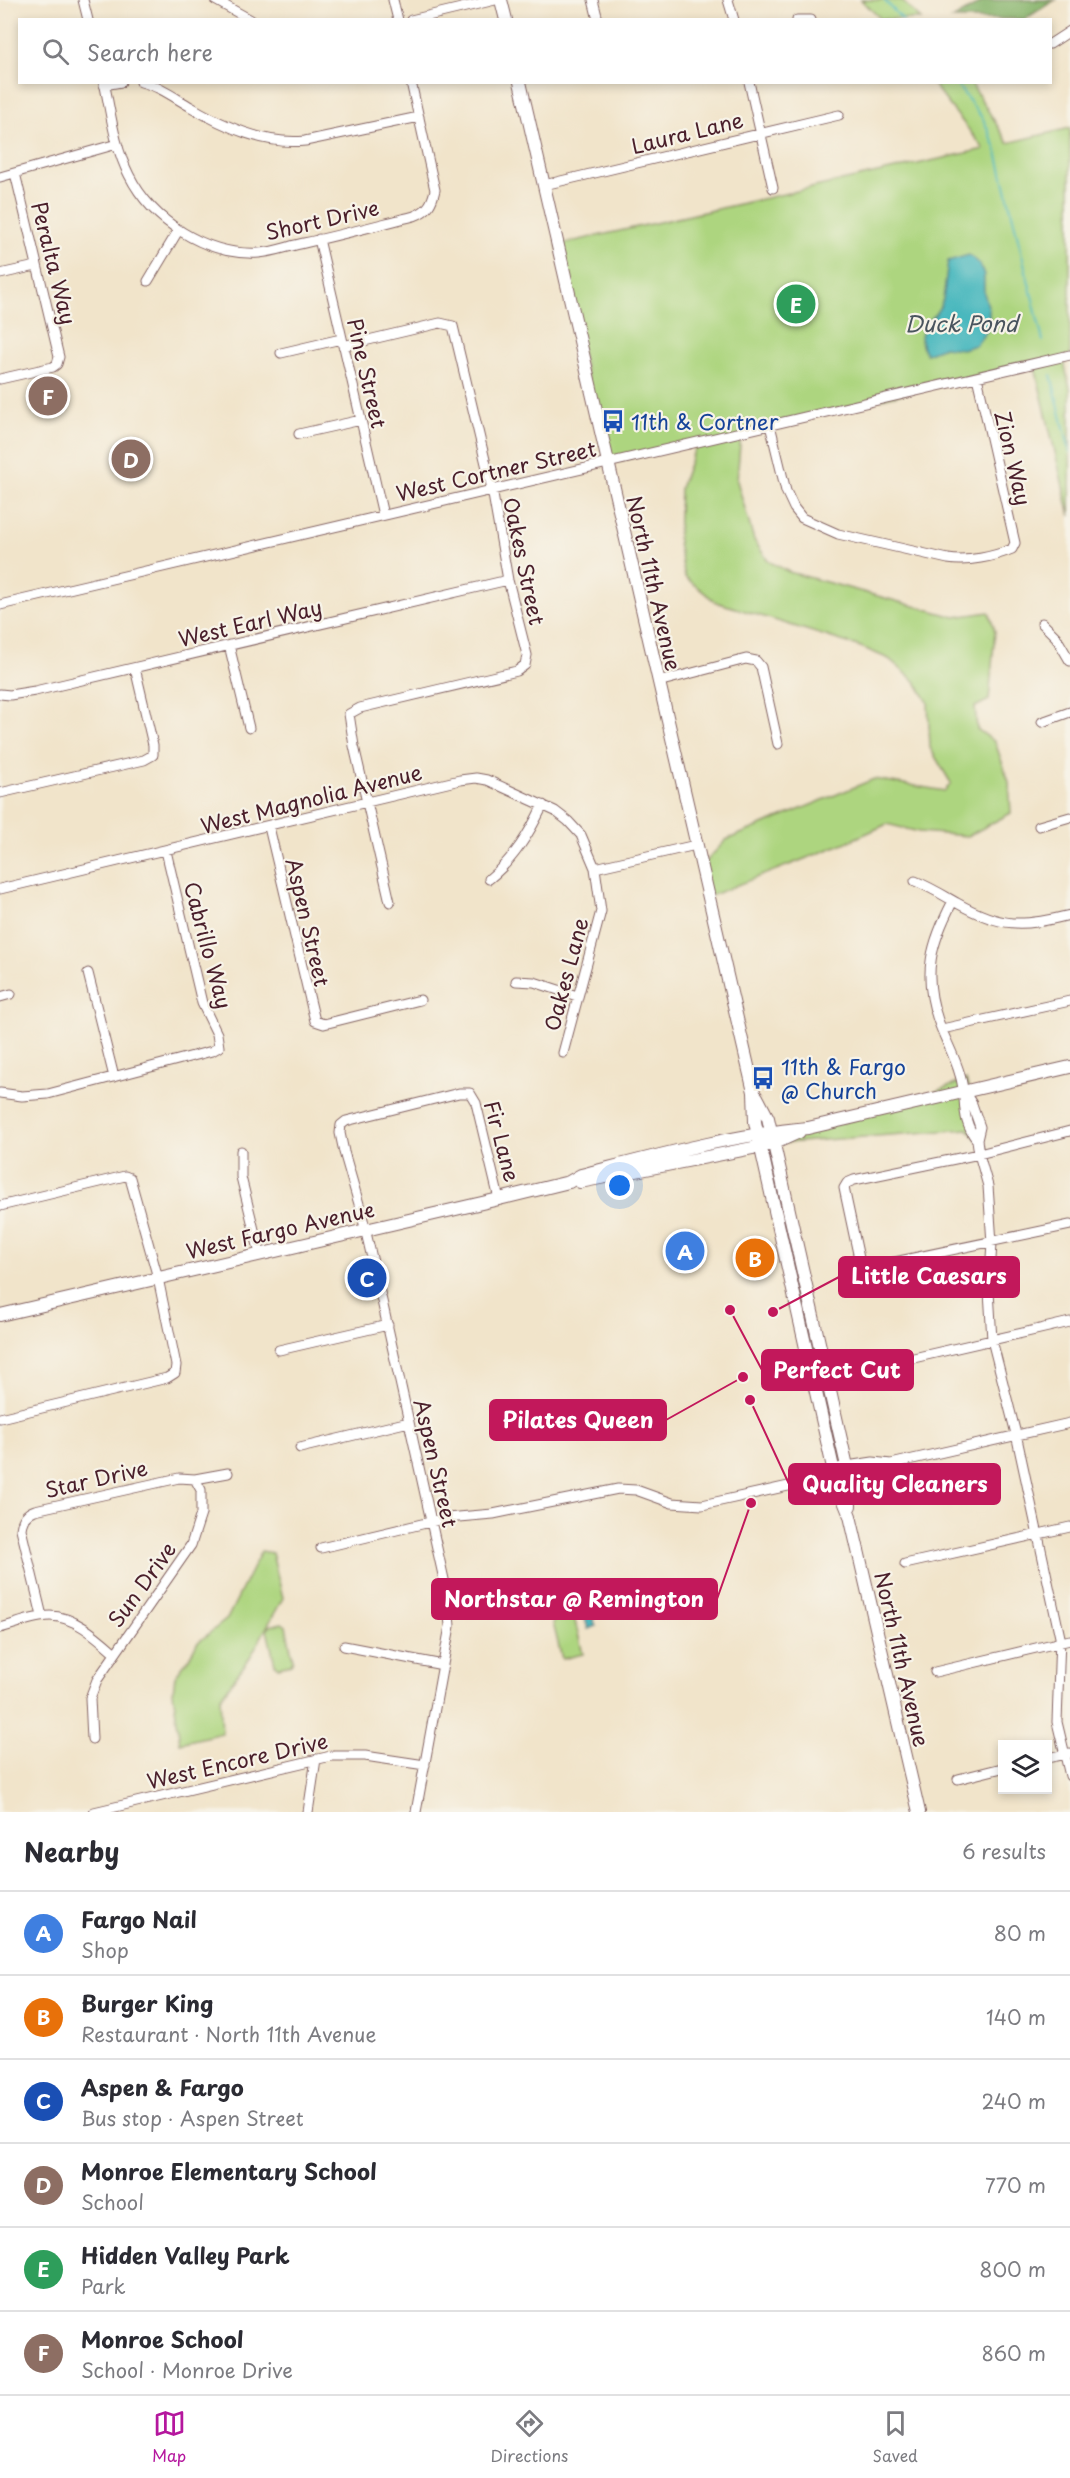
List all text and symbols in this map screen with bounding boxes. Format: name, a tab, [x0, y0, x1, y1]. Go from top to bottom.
search box	[18, 18, 1052, 84]
icon: search	[39, 35, 72, 68]
text: Search here	[87, 35, 213, 68]
street label: Laura Lane	[628, 103, 746, 161]
street label: Short Drive	[262, 190, 382, 248]
street label: Peralta Way	[24, 198, 86, 328]
pin: E	[776, 282, 816, 326]
water label: Duck Pond	[904, 306, 1022, 339]
street label: Pine Street	[340, 315, 396, 431]
pin: F	[28, 374, 68, 418]
place label: 11th & Cortner	[631, 405, 779, 437]
street label: Zion Way	[988, 407, 1040, 509]
bus stop icon: 11th & Cortner	[600, 408, 626, 434]
street label: West Cortner Street	[393, 431, 599, 509]
pin: D	[112, 436, 150, 482]
street label: North 11th Avenue	[619, 492, 691, 674]
street label: Oakes Street	[496, 494, 554, 628]
street label: West Earl Way	[175, 590, 325, 654]
street label: West Magnolia Avenue	[197, 755, 425, 841]
street label: Aspen Street	[279, 855, 339, 989]
street label: Cabrillo Way	[177, 878, 241, 1012]
street label: Oakes Lane	[535, 914, 595, 1034]
place label: 11th & Fargo @ Church	[781, 1050, 906, 1106]
bus stop icon: 11th & Fargo @ Church	[750, 1065, 776, 1091]
street label: Fir Lane	[477, 1097, 529, 1185]
your location	[605, 1171, 634, 1200]
street label: West Fargo Avenue	[183, 1192, 377, 1266]
pin: A	[666, 1228, 704, 1274]
pin: B	[736, 1236, 774, 1280]
pin: C	[348, 1256, 386, 1300]
callout: Little Caesars	[839, 1257, 1019, 1297]
text: Little Caesars	[851, 1258, 1007, 1291]
callout: Perfect Cut	[762, 1350, 913, 1390]
text: Perfect Cut	[773, 1352, 901, 1385]
street label: Aspen Street	[407, 1396, 467, 1530]
callout: Pilates Queen	[490, 1400, 666, 1440]
text: Pilates Queen	[503, 1402, 653, 1435]
street label: Star Drive	[41, 1451, 151, 1505]
callout: Quality Cleaners	[789, 1464, 1000, 1504]
text: Quality Cleaners	[802, 1466, 988, 1499]
street label: Sun Drive	[99, 1535, 183, 1633]
street label: North 11th Avenue	[867, 1568, 939, 1750]
callout: Northstar @ Remington	[432, 1579, 717, 1619]
text: Northstar @ Remington	[444, 1581, 704, 1614]
street label: West Encore Drive	[143, 1724, 331, 1796]
map controls	[998, 1740, 1052, 1794]
button: layers	[998, 1740, 1052, 1794]
text: Nearby	[24, 1832, 119, 1871]
text: 6 results	[962, 1836, 1046, 1866]
text: Fargo Nail	[81, 1902, 197, 1935]
text: A	[36, 1918, 51, 1948]
text: 80 m	[994, 1918, 1046, 1948]
text: Shop	[81, 1935, 129, 1965]
text: Burger King	[81, 1986, 213, 2019]
text: B	[37, 2002, 50, 2032]
text: 140 m	[986, 2002, 1046, 2032]
text: Restaurant · North 11th Avenue	[81, 2019, 376, 2049]
text: Aspen & Fargo	[81, 2070, 244, 2103]
text: C	[36, 2086, 51, 2116]
text: 240 m	[981, 2086, 1046, 2116]
text: Bus stop · Aspen Street	[81, 2103, 304, 2133]
text: Monroe Elementary School	[81, 2154, 377, 2187]
text: D	[36, 2170, 51, 2200]
text: 770 m	[985, 2170, 1046, 2200]
text: School	[81, 2187, 144, 2217]
text: Hidden Valley Park	[81, 2238, 290, 2271]
text: E	[37, 2254, 50, 2284]
text: 800 m	[979, 2254, 1046, 2284]
text: Park	[81, 2271, 126, 2301]
text: Monroe School	[81, 2322, 243, 2355]
text: F	[38, 2338, 49, 2368]
text: 860 m	[981, 2338, 1046, 2368]
text: School · Monroe Drive	[81, 2355, 293, 2385]
tab: Map	[152, 2407, 186, 2467]
tab: Directions	[490, 2407, 568, 2467]
tab: Saved	[872, 2407, 918, 2467]

